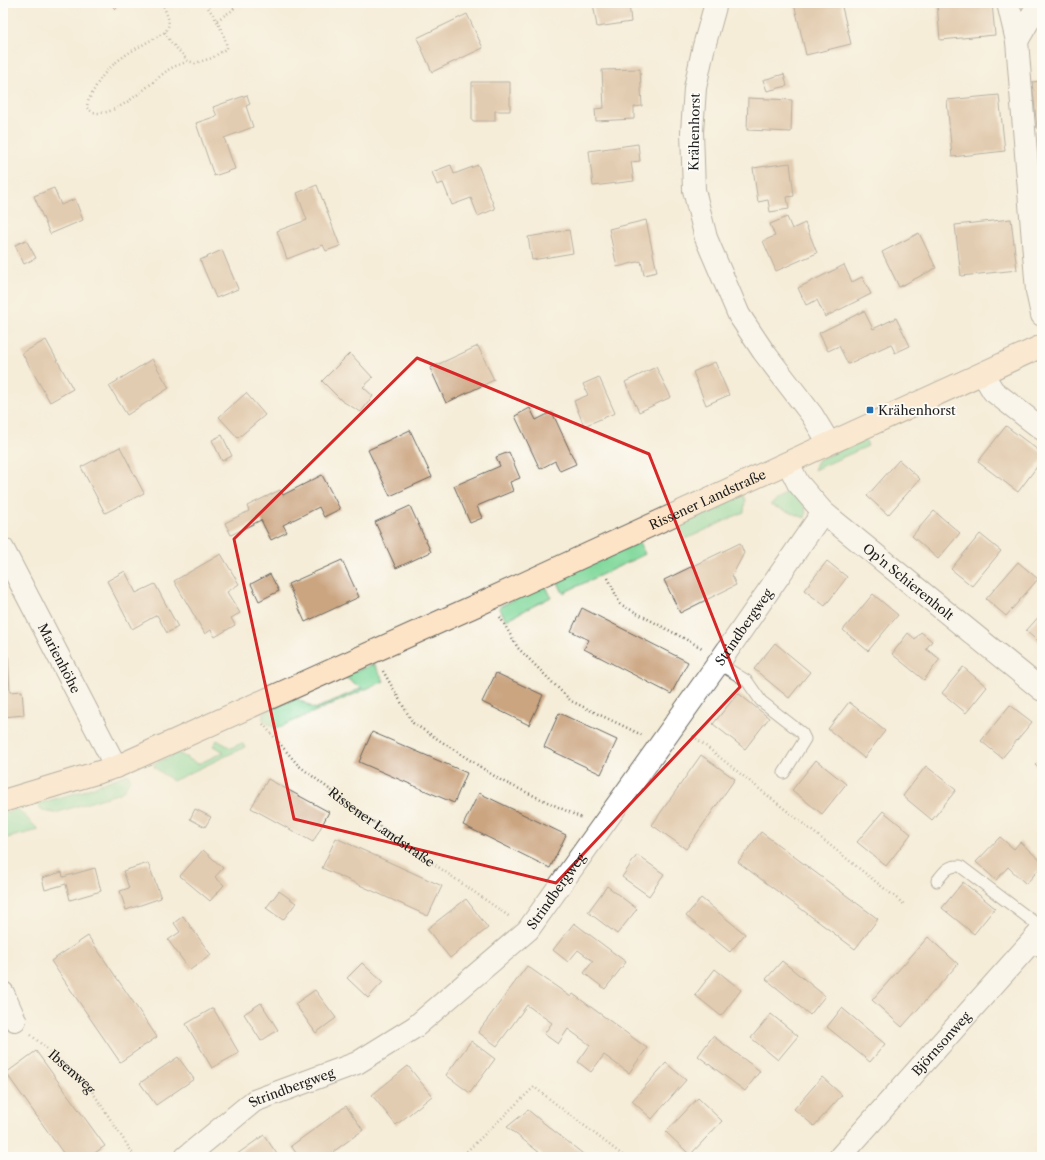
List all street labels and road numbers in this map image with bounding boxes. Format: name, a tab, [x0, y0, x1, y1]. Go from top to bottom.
street label: Krähenhorst	[685, 93, 703, 171]
street label: Rissener Landstraße	[646, 466, 768, 533]
street label: Op'n Schierenholt	[860, 540, 958, 624]
street label: Strindbergweg	[711, 585, 776, 668]
street label: Marienhöhe	[35, 621, 84, 696]
street label: Rissener Landstraße	[325, 784, 438, 870]
street label: Strindbergweg	[523, 850, 589, 932]
street label: Björnsonweg	[908, 1008, 974, 1079]
street label: Ibsenweg	[45, 1046, 99, 1096]
street label: Strindbergweg	[245, 1064, 337, 1110]

